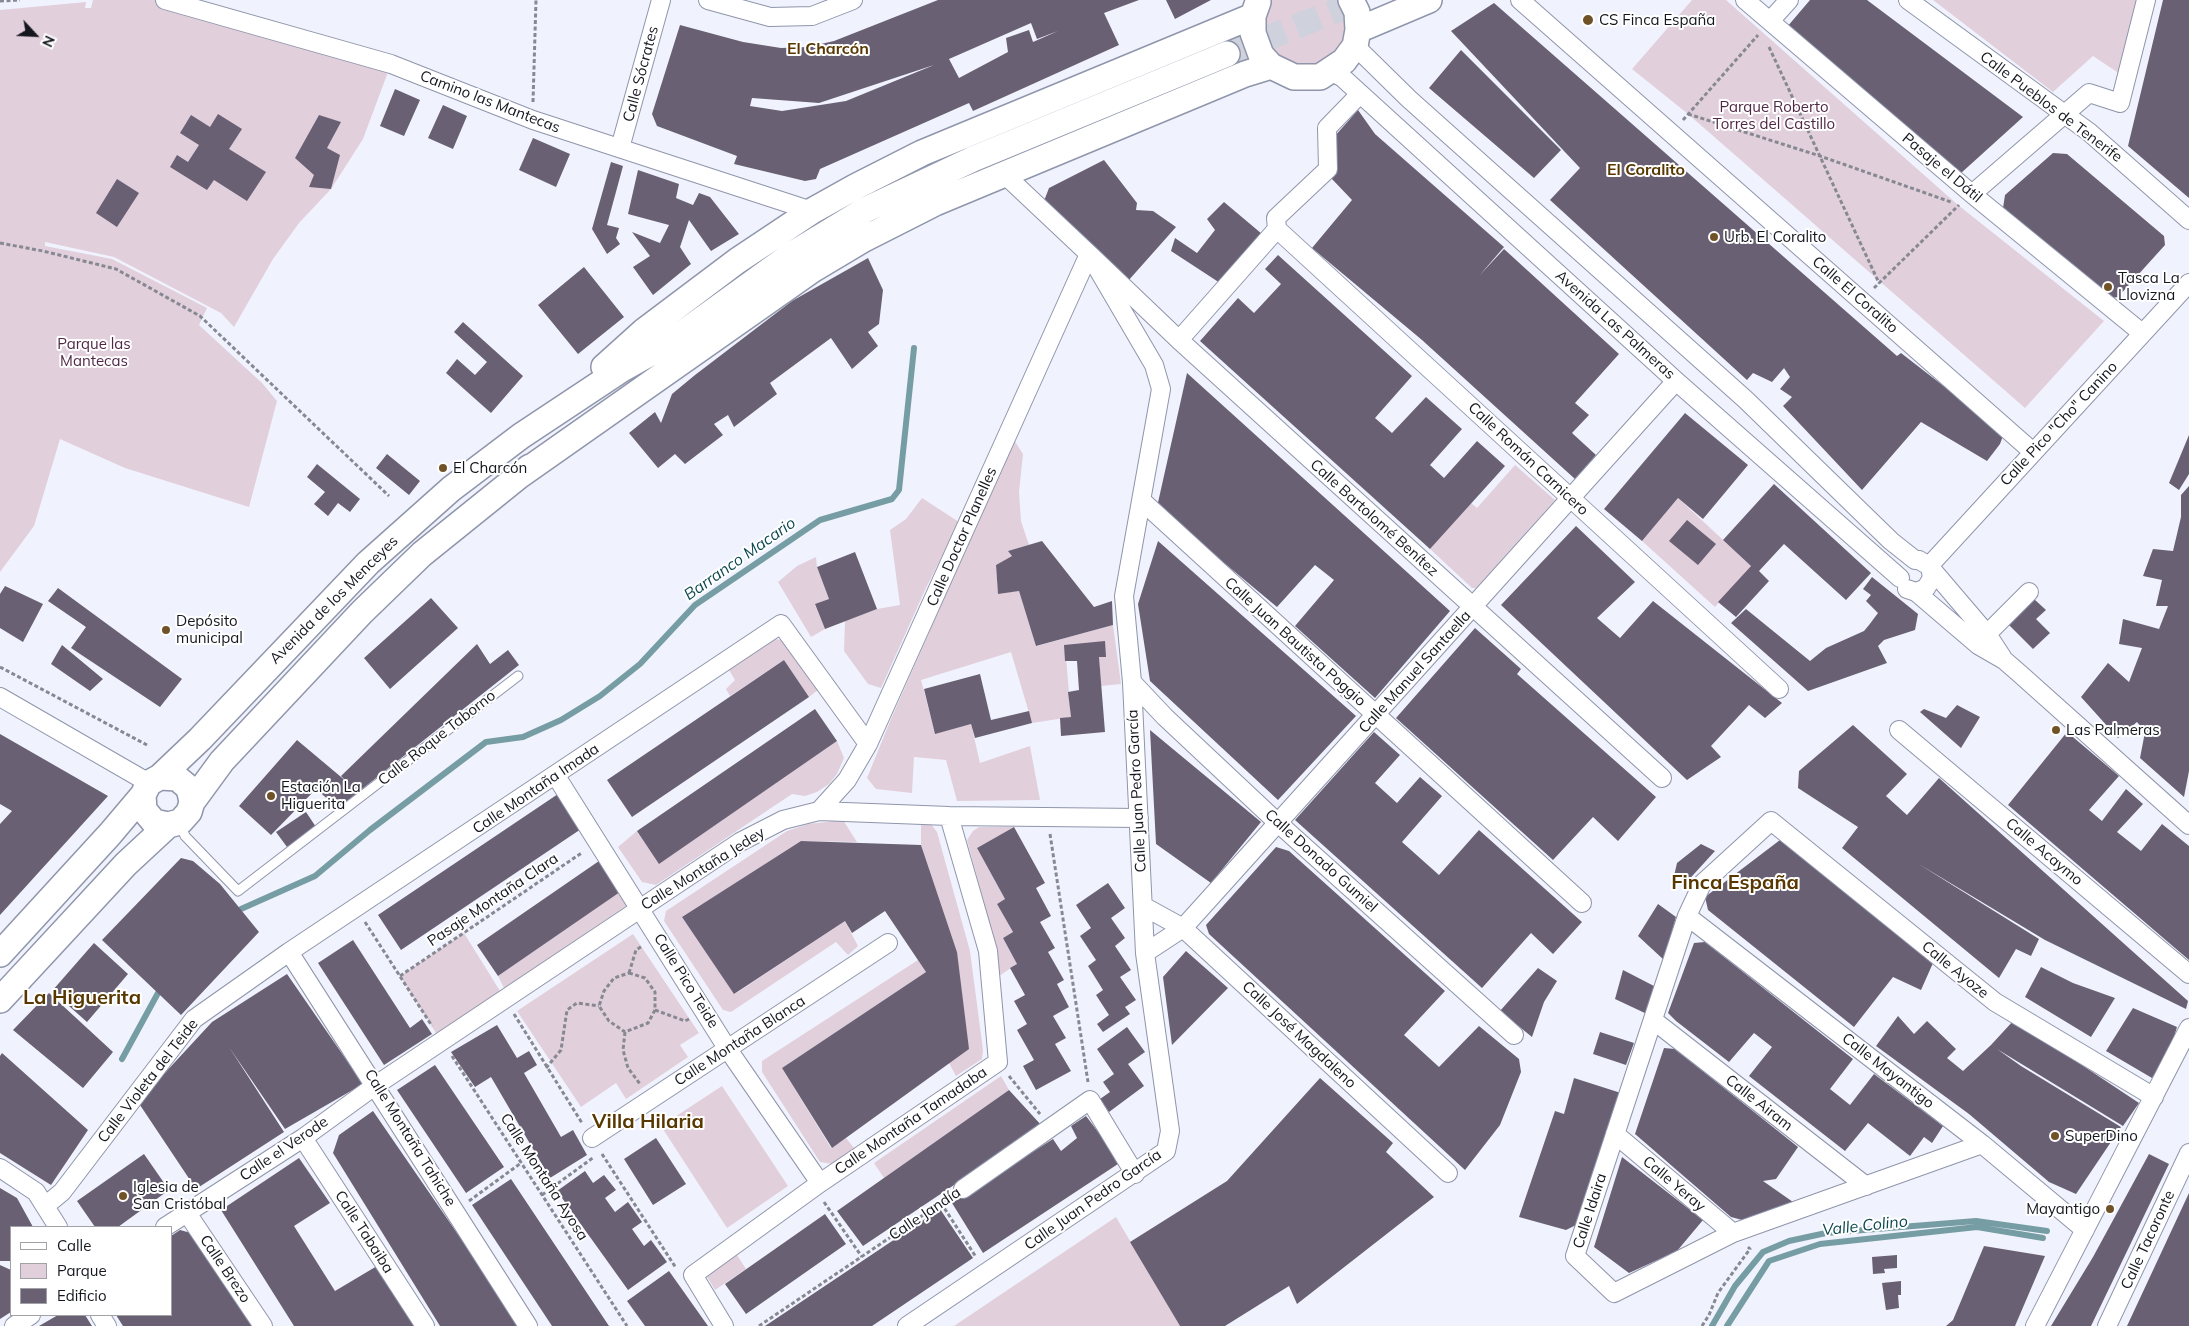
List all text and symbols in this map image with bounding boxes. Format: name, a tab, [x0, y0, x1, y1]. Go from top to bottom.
north arrow	[10, 10, 60, 60]
place label: CS Finca España	[1599, 11, 1715, 29]
marker: CS Finca España	[1581, 13, 1595, 27]
street label: Calle Sócrates	[620, 24, 662, 124]
text: N	[38, 33, 59, 50]
district label: El Charcón	[787, 39, 869, 59]
street label: Calle Pueblos de Tenerife	[1976, 48, 2126, 166]
street label: Camino las Mantecas	[417, 67, 563, 137]
park label: Parque Roberto Torres del Castillo	[1713, 98, 1835, 133]
street label: Pasaje el Dátil	[1898, 129, 1986, 207]
district label: El Coralito	[1607, 160, 1685, 180]
place label: Urb. El Coralito	[1724, 228, 1826, 246]
marker: Urb. El Coralito	[1708, 231, 1720, 243]
street label: Calle El Coralito	[1808, 253, 1902, 337]
street label: Avenida Las Palmeras	[1552, 267, 1678, 383]
place label: Tasca La Llovizna	[2118, 269, 2180, 304]
marker: Tasca La Llovizna	[2102, 281, 2114, 293]
park label: Parque las Mantecas	[57, 335, 131, 370]
street label: Calle Pico "Cho" Canino	[1997, 358, 2121, 490]
street label: Calle Román Carnicero	[1464, 399, 1592, 519]
street label: Calle Bartolomé Benítez	[1306, 456, 1442, 580]
place label: El Charcón	[453, 459, 527, 477]
marker: El Charcón	[437, 462, 449, 474]
street label: Calle Doctor Planelles	[923, 465, 1001, 609]
water label: Barranco Macario	[681, 513, 799, 605]
street label: Avenida de los Menceyes	[266, 532, 402, 668]
street label: Calle Juan Bautista Poggio	[1221, 574, 1369, 710]
street label: Calle Manuel Santaella	[1355, 607, 1475, 737]
place label: Depósito municipal	[176, 612, 243, 647]
marker: Depósito municipal	[160, 624, 172, 636]
street label: Calle Roque Taborno	[375, 687, 499, 789]
street label: Calle Juan Pedro García	[1124, 709, 1150, 873]
place label: Las Palmeras	[2066, 721, 2160, 739]
marker: Las Palmeras	[2050, 724, 2062, 736]
street label: Calle Montaña Imada	[469, 740, 603, 838]
place label: Estación La Higuerita	[281, 778, 361, 813]
marker: Estación La Higuerita	[265, 790, 277, 802]
street label: Calle Donado Gumiel	[1261, 806, 1381, 916]
street label: Calle Acaymo	[2002, 815, 2086, 889]
street label: Calle Montaña Jedey	[638, 824, 768, 914]
street label: Pasaje Montaña Clara	[424, 850, 562, 950]
district label: Finca España	[1671, 871, 1799, 895]
street label: Calle Pico Teide	[650, 930, 722, 1032]
street label: Calle Ayoze	[1918, 938, 1992, 1002]
street label: Calle José Magdaleno	[1238, 978, 1360, 1092]
district label: La Higuerita	[23, 986, 141, 1010]
street label: Calle Montaña Blanca	[671, 992, 809, 1090]
street label: Calle Violeta del Teide	[94, 1016, 202, 1146]
street label: Calle Mayantigo	[1838, 1029, 1938, 1113]
street label: Calle Montaña Tamadaba	[832, 1063, 990, 1179]
street label: Calle Montaña Tahiche	[360, 1066, 460, 1210]
street label: Calle Airam	[1722, 1071, 1796, 1135]
street label: Calle Montaña Ayosa	[496, 1110, 592, 1244]
district label: Villa Hilaria	[592, 1110, 704, 1134]
street label: Calle el Verode	[236, 1113, 332, 1185]
place label: SuperDino	[2065, 1127, 2138, 1145]
marker: SuperDino	[2049, 1130, 2061, 1142]
street label: Calle Juan Pedro García	[1021, 1146, 1165, 1254]
street label: Calle Yeray	[1639, 1152, 1709, 1216]
street label: Calle Idaira	[1569, 1171, 1611, 1251]
place label: Iglesia de San Cristóbal	[133, 1178, 226, 1213]
street label: Calle Jandía	[886, 1183, 964, 1245]
street label: Calle Tabaiba	[331, 1187, 397, 1277]
street label: Calle Tacoronte	[2117, 1188, 2179, 1292]
marker: Iglesia de San Cristóbal	[117, 1190, 129, 1202]
place label: Mayantigo	[2026, 1200, 2100, 1218]
marker: Mayantigo	[2104, 1203, 2116, 1215]
water label: Valle Colino	[1821, 1212, 1909, 1240]
legend	[10, 1226, 172, 1316]
street label: Calle Brezo	[196, 1232, 254, 1306]
text: Calle	[57, 1236, 91, 1255]
text: Parque	[57, 1261, 107, 1280]
text: Edificio	[57, 1286, 107, 1305]

